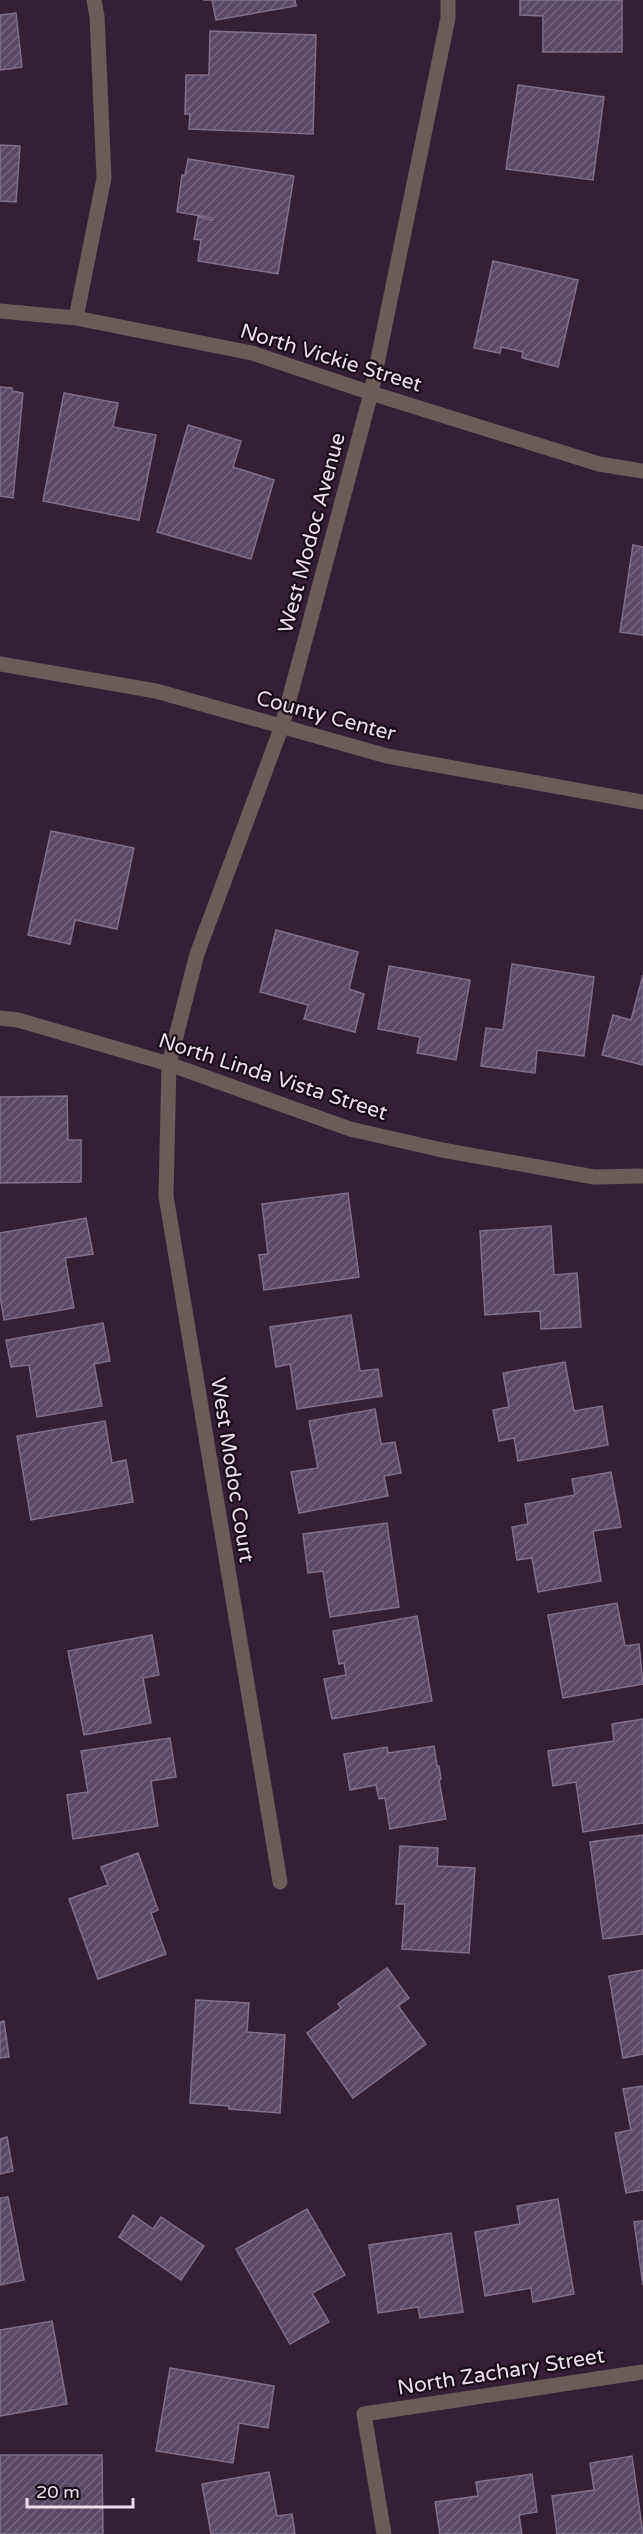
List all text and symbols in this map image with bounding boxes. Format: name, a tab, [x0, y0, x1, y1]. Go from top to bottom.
street label: North Vickie Street	[237, 318, 425, 398]
street label: West Modoc Avenue	[273, 430, 351, 636]
street label: County Center	[253, 685, 399, 747]
street label: North Linda Vista Street	[155, 1028, 391, 1126]
street label: West Modoc Court	[205, 1376, 259, 1564]
street label: North Zachary Street	[396, 2343, 606, 2401]
scale bar	[27, 2471, 134, 2509]
text: 20 m	[36, 2481, 80, 2503]

